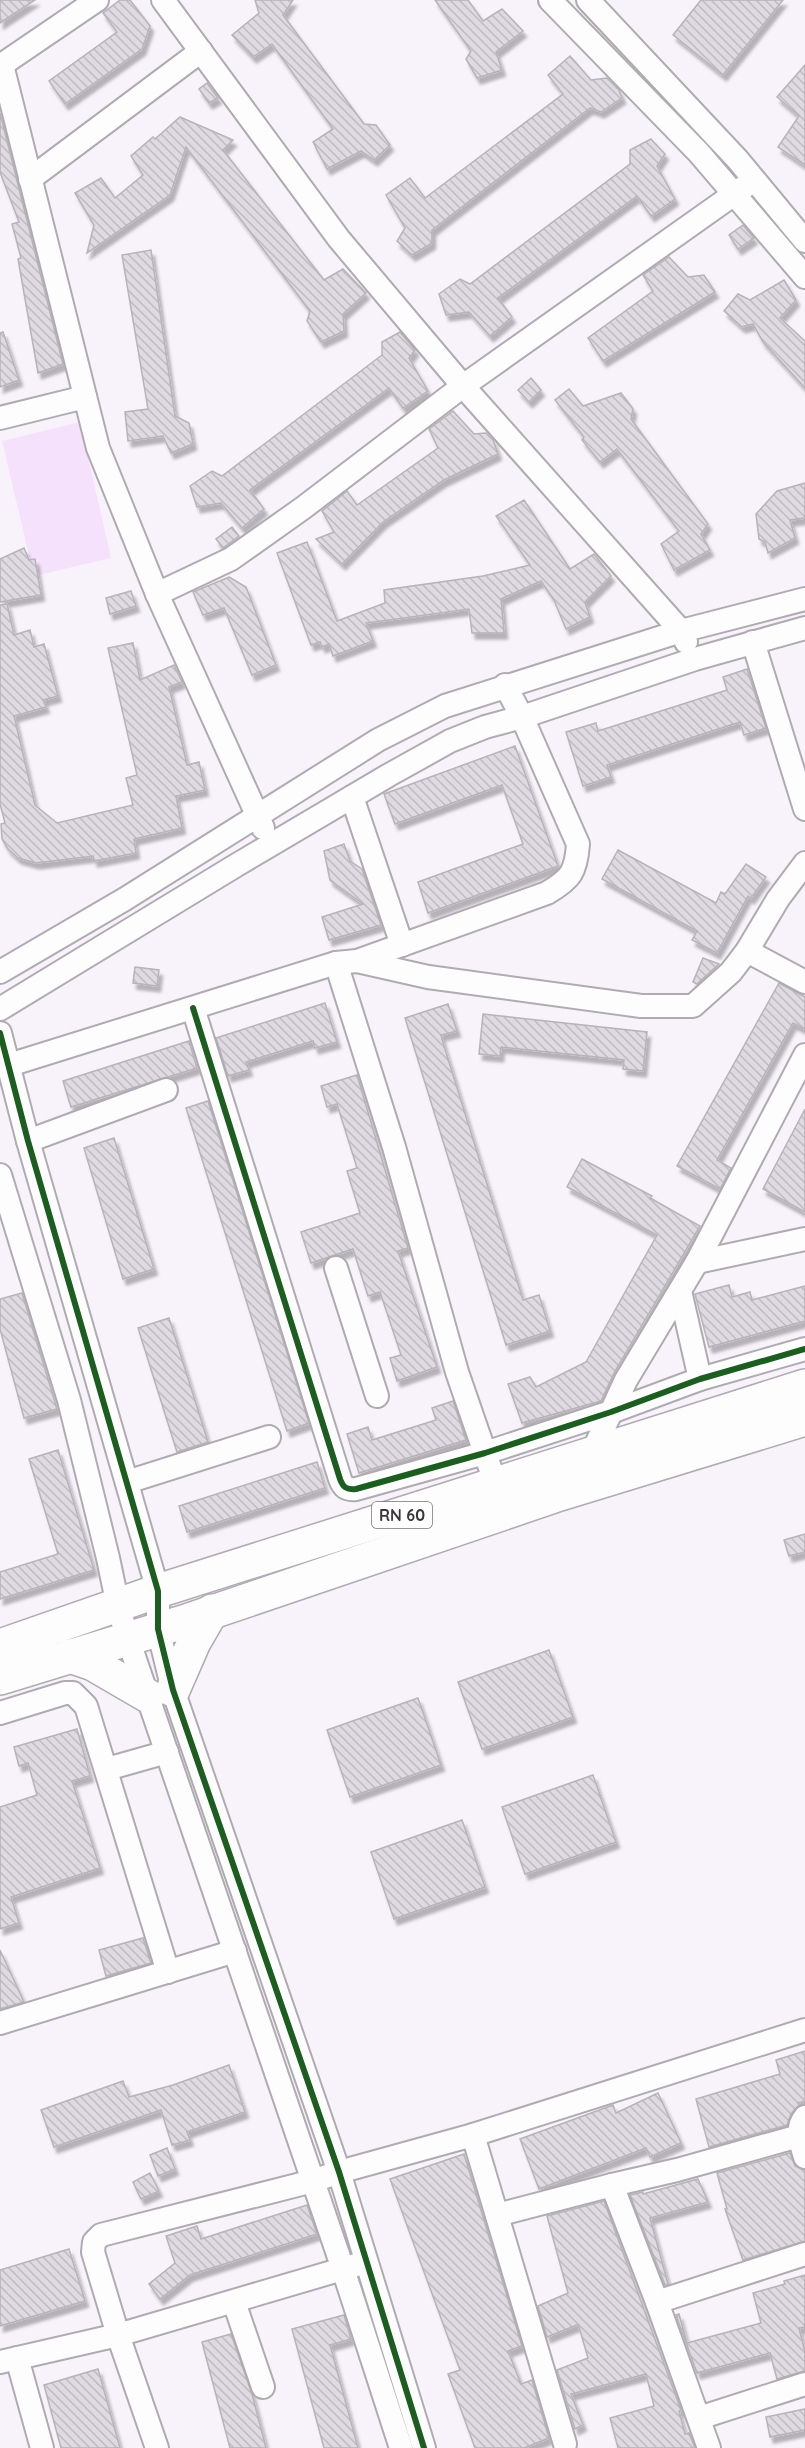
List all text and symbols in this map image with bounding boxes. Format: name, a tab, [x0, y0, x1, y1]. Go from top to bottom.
road number: RN 60	[372, 1502, 432, 1528]

